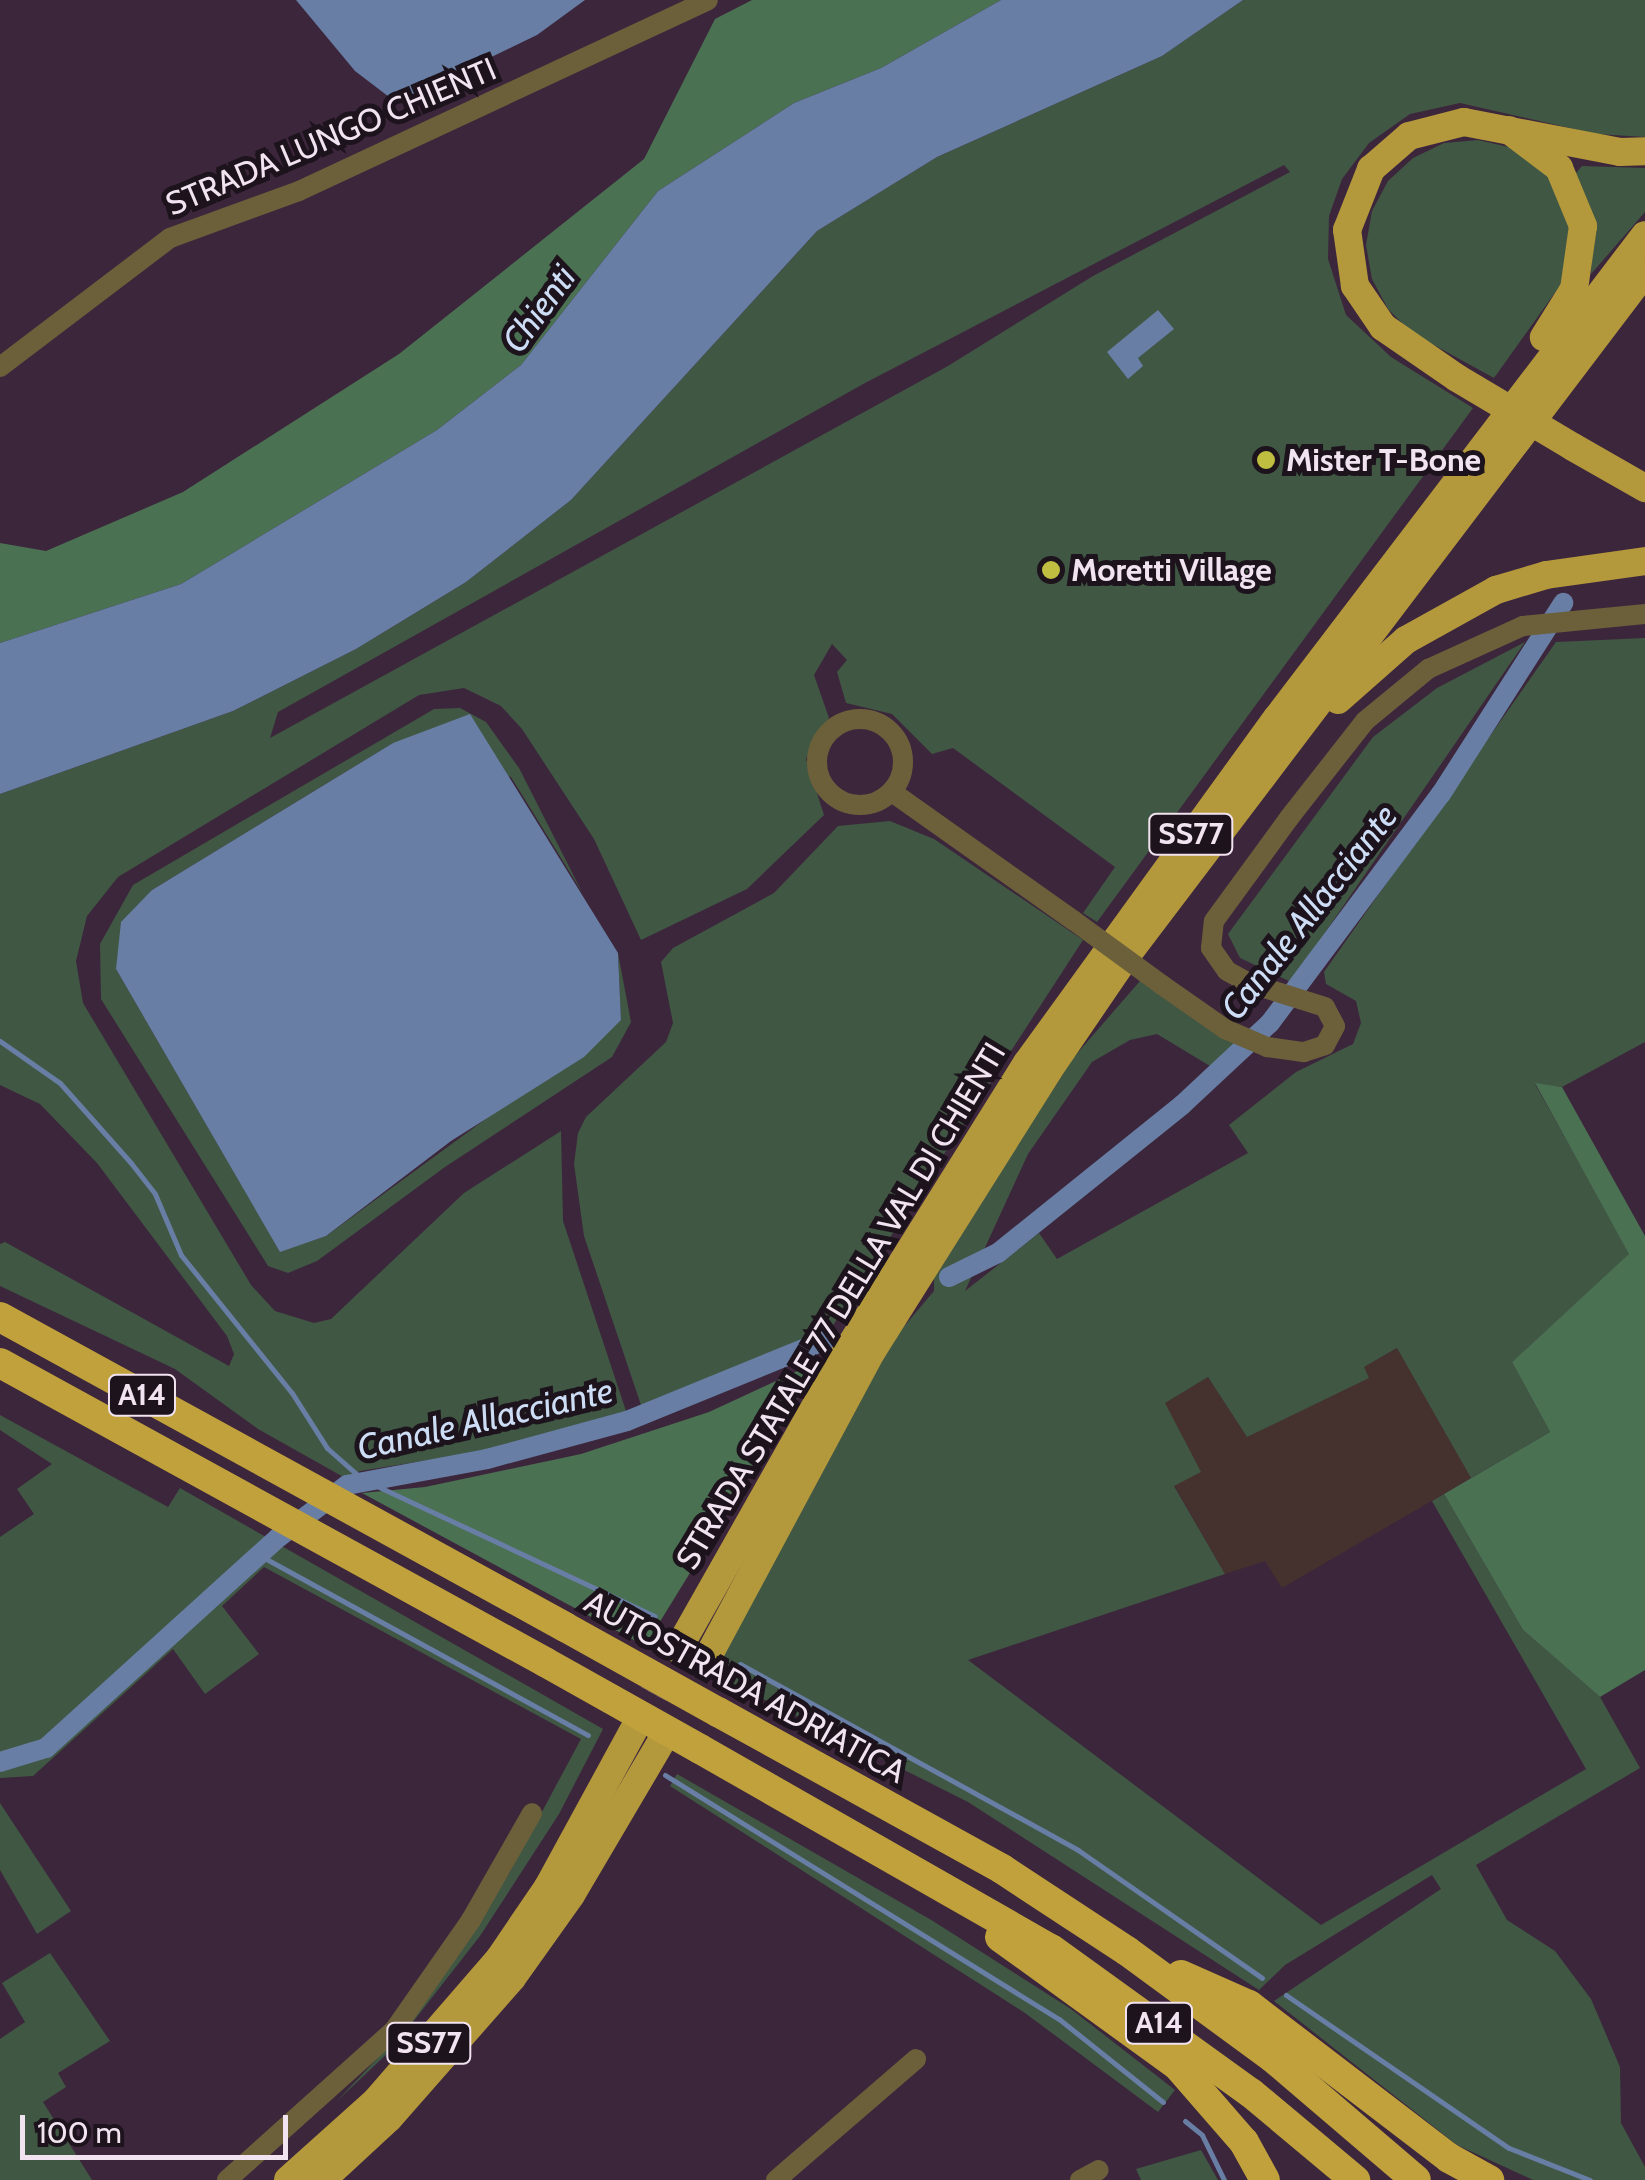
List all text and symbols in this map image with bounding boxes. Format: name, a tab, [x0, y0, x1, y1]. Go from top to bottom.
street label: STRADA LUNGO CHIENTI	[160, 50, 502, 224]
water label: Chienti	[494, 257, 584, 361]
place label: Mister T-Bone	[1286, 441, 1481, 479]
marker: Mister T-Bone	[1255, 449, 1277, 471]
place label: Moretti Village	[1071, 551, 1272, 589]
marker: Moretti Village	[1040, 559, 1062, 581]
water label: Canale Allacciante	[1212, 796, 1406, 1028]
road number: SS77	[1146, 809, 1236, 859]
street label: STRADA STATALE 77 DELLA VAL DI CHIENTI	[668, 1036, 1014, 1576]
water label: Canale Allacciante	[353, 1369, 617, 1469]
road number: A14	[107, 1370, 177, 1420]
street label: AUTOSTRADA ADRIATICA	[578, 1583, 912, 1791]
road number: A14	[1124, 1998, 1194, 2048]
road number: SS77	[384, 2018, 474, 2068]
scale bar	[25, 2095, 292, 2157]
text: 100 m	[37, 2114, 122, 2151]

